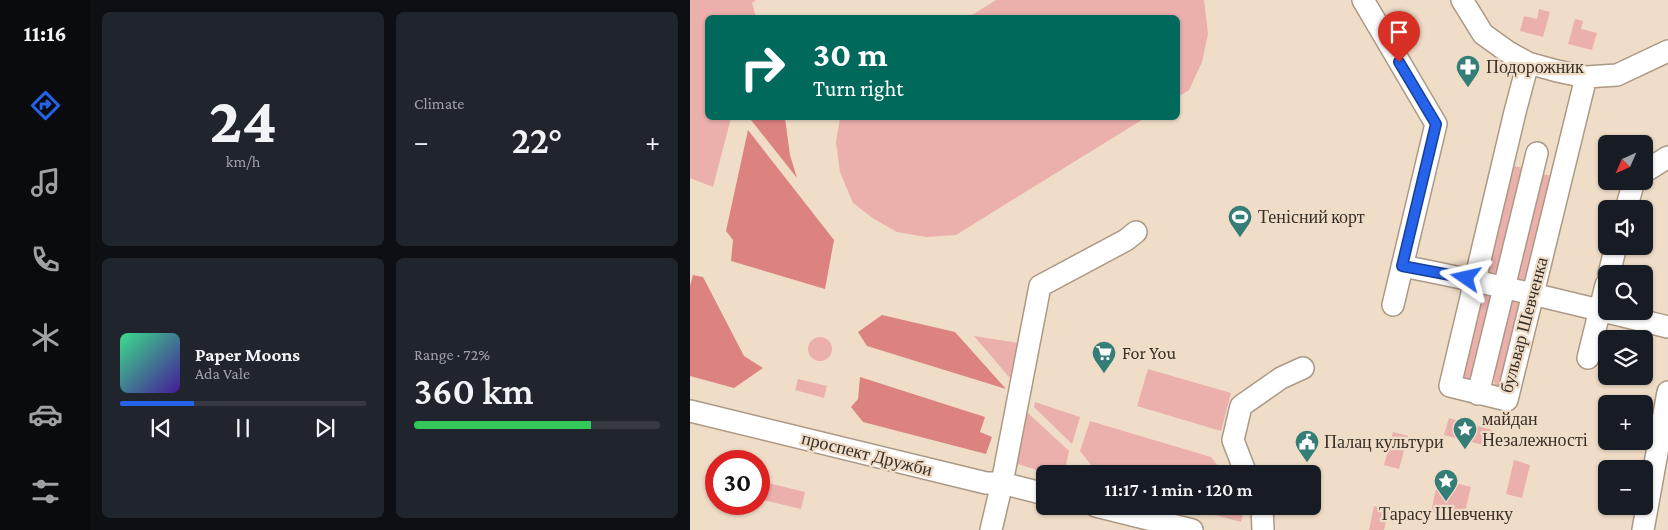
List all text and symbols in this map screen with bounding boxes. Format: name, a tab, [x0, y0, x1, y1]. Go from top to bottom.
pin	[1378, 11, 1420, 62]
icon: arrive	[1385, 18, 1413, 46]
text: 11:16	[24, 21, 66, 46]
icon: right	[730, 35, 795, 100]
text: 30 m	[813, 35, 888, 74]
pharmacy icon: Подорожник	[1455, 54, 1481, 88]
place label: Подорожник	[1486, 57, 1584, 77]
text: Turn right	[813, 76, 904, 101]
text: 24	[209, 84, 277, 156]
icon: directions	[28, 88, 63, 123]
text: Climate	[414, 95, 464, 112]
text: 22°	[512, 119, 562, 161]
text: −	[414, 126, 429, 157]
text: +	[645, 126, 660, 157]
north arrow	[1598, 135, 1652, 190]
map controls	[1598, 135, 1653, 515]
text: km/h	[226, 153, 260, 170]
icon: music	[28, 165, 63, 200]
button: sound	[1598, 200, 1653, 255]
sports icon: Тенісний корт	[1227, 204, 1253, 238]
place label: Тенісний корт	[1258, 207, 1365, 227]
icon: phone	[28, 242, 63, 277]
position arrow	[1439, 251, 1491, 303]
street label: бульвар Шевченка	[1496, 255, 1552, 395]
button: search	[1598, 265, 1653, 320]
icon: climate	[28, 320, 63, 355]
button: layers	[1598, 330, 1653, 385]
supermarket icon: For You	[1091, 340, 1117, 374]
place label: For You	[1122, 343, 1176, 363]
text: Paper Moons	[195, 344, 300, 365]
text: Range · 72%	[414, 346, 490, 363]
text: Ada Vale	[195, 365, 250, 382]
text: 360 km	[414, 370, 534, 412]
button: +	[1598, 395, 1653, 450]
icon: car	[28, 397, 63, 432]
place label: майдан Незалежності	[1482, 409, 1588, 450]
icon: previous	[147, 414, 175, 442]
icon: pause	[229, 414, 257, 442]
icon: next	[311, 414, 339, 442]
place icon: майдан Незалежності	[1452, 416, 1478, 450]
street label: проспект Дружби	[799, 428, 935, 480]
public building icon: Палац культури	[1294, 429, 1320, 463]
place label: Палац культури	[1324, 432, 1444, 452]
speed limit sign: 30	[705, 450, 770, 515]
button: −	[1598, 460, 1653, 515]
place icon: Тарасу Шевченку	[1433, 468, 1459, 502]
icon: filters	[28, 474, 63, 509]
text: 11:17 · 1 min · 120 m	[1104, 479, 1253, 500]
place label: Тарасу Шевченку	[1379, 504, 1513, 524]

